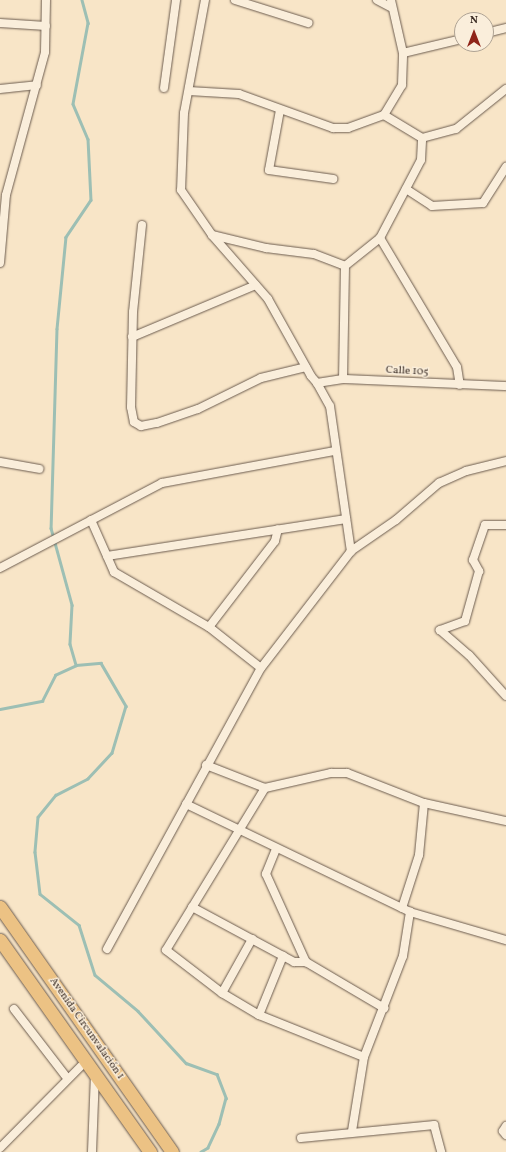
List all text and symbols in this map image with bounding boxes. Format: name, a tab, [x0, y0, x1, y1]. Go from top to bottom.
north arrow	[454, 12, 494, 52]
text: N	[470, 13, 478, 28]
street label: Calle 105	[385, 364, 429, 380]
street label: Avenida Circunvalación 1	[46, 976, 126, 1082]

